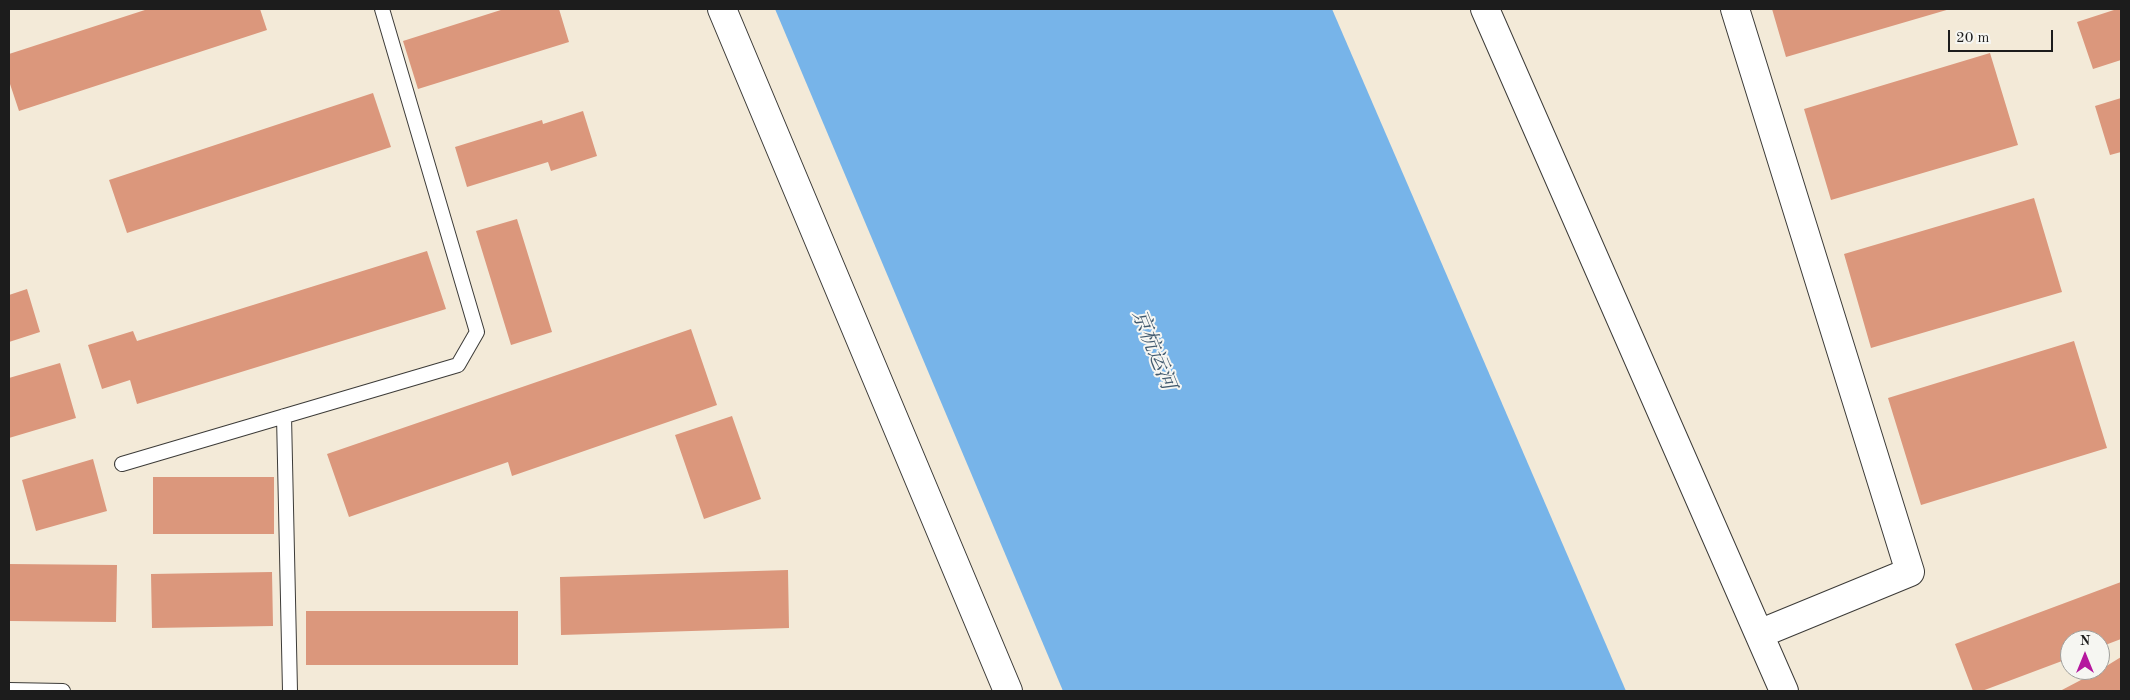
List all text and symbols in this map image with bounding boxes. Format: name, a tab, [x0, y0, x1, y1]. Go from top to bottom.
scale bar	[1950, 20, 2055, 52]
text: 20 m	[1956, 31, 1990, 46]
water label: 京杭运河	[1126, 306, 1180, 394]
north arrow	[2060, 630, 2110, 680]
text: N	[2080, 634, 2090, 648]

